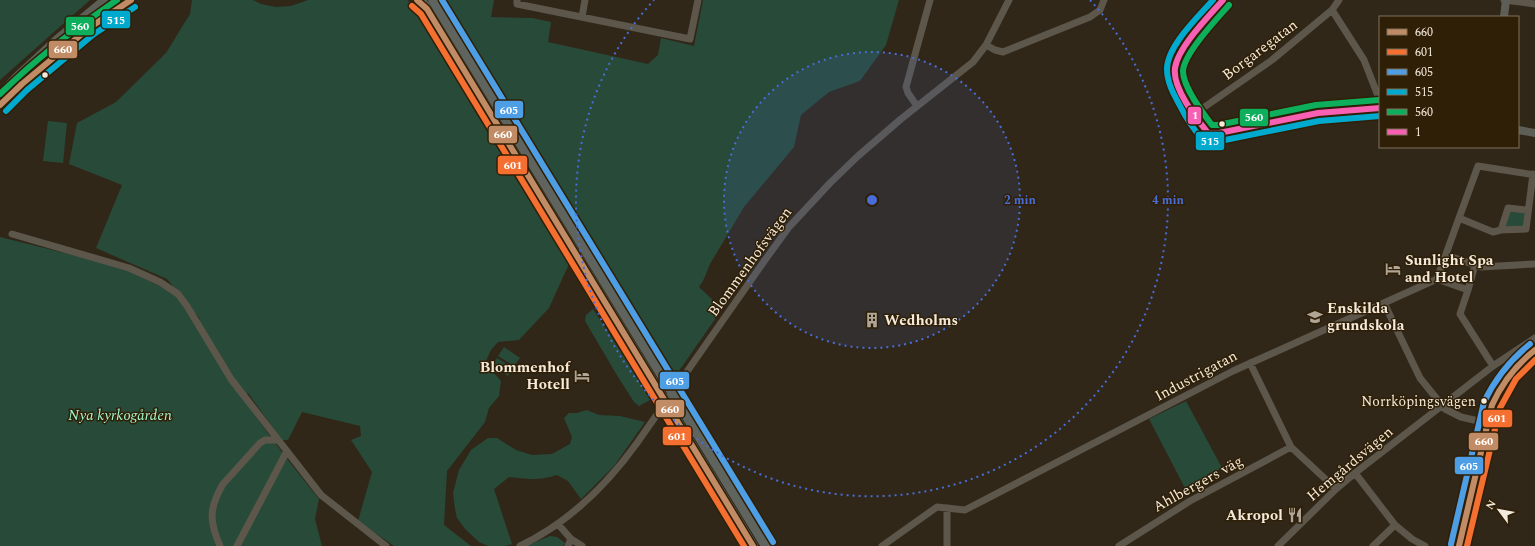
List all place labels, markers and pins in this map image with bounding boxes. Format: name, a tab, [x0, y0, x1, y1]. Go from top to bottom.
unlabelled marker	[40, 70, 50, 80]
unlabelled marker	[1217, 119, 1227, 129]
centre of rings	[865, 193, 879, 207]
place label: Sunlight Spa and Hotel	[1405, 249, 1494, 289]
hotel icon: Sunlight Spa and Hotel	[1384, 260, 1402, 278]
place label: Enskilda grundskola	[1327, 297, 1405, 337]
school or university icon: Enskilda grundskola	[1306, 308, 1324, 326]
place label: Wedholms	[884, 309, 958, 332]
building icon: Wedholms	[863, 311, 881, 329]
place label: Blommenhof Hotell	[480, 356, 571, 396]
hotel icon: Blommenhof Hotell	[573, 367, 591, 385]
place label: Norrköpingsvägen	[1361, 391, 1476, 412]
marker: Norrköpingsvägen	[1479, 396, 1489, 406]
place label: Akropol	[1226, 504, 1283, 527]
restaurant icon: Akropol	[1286, 506, 1304, 524]

